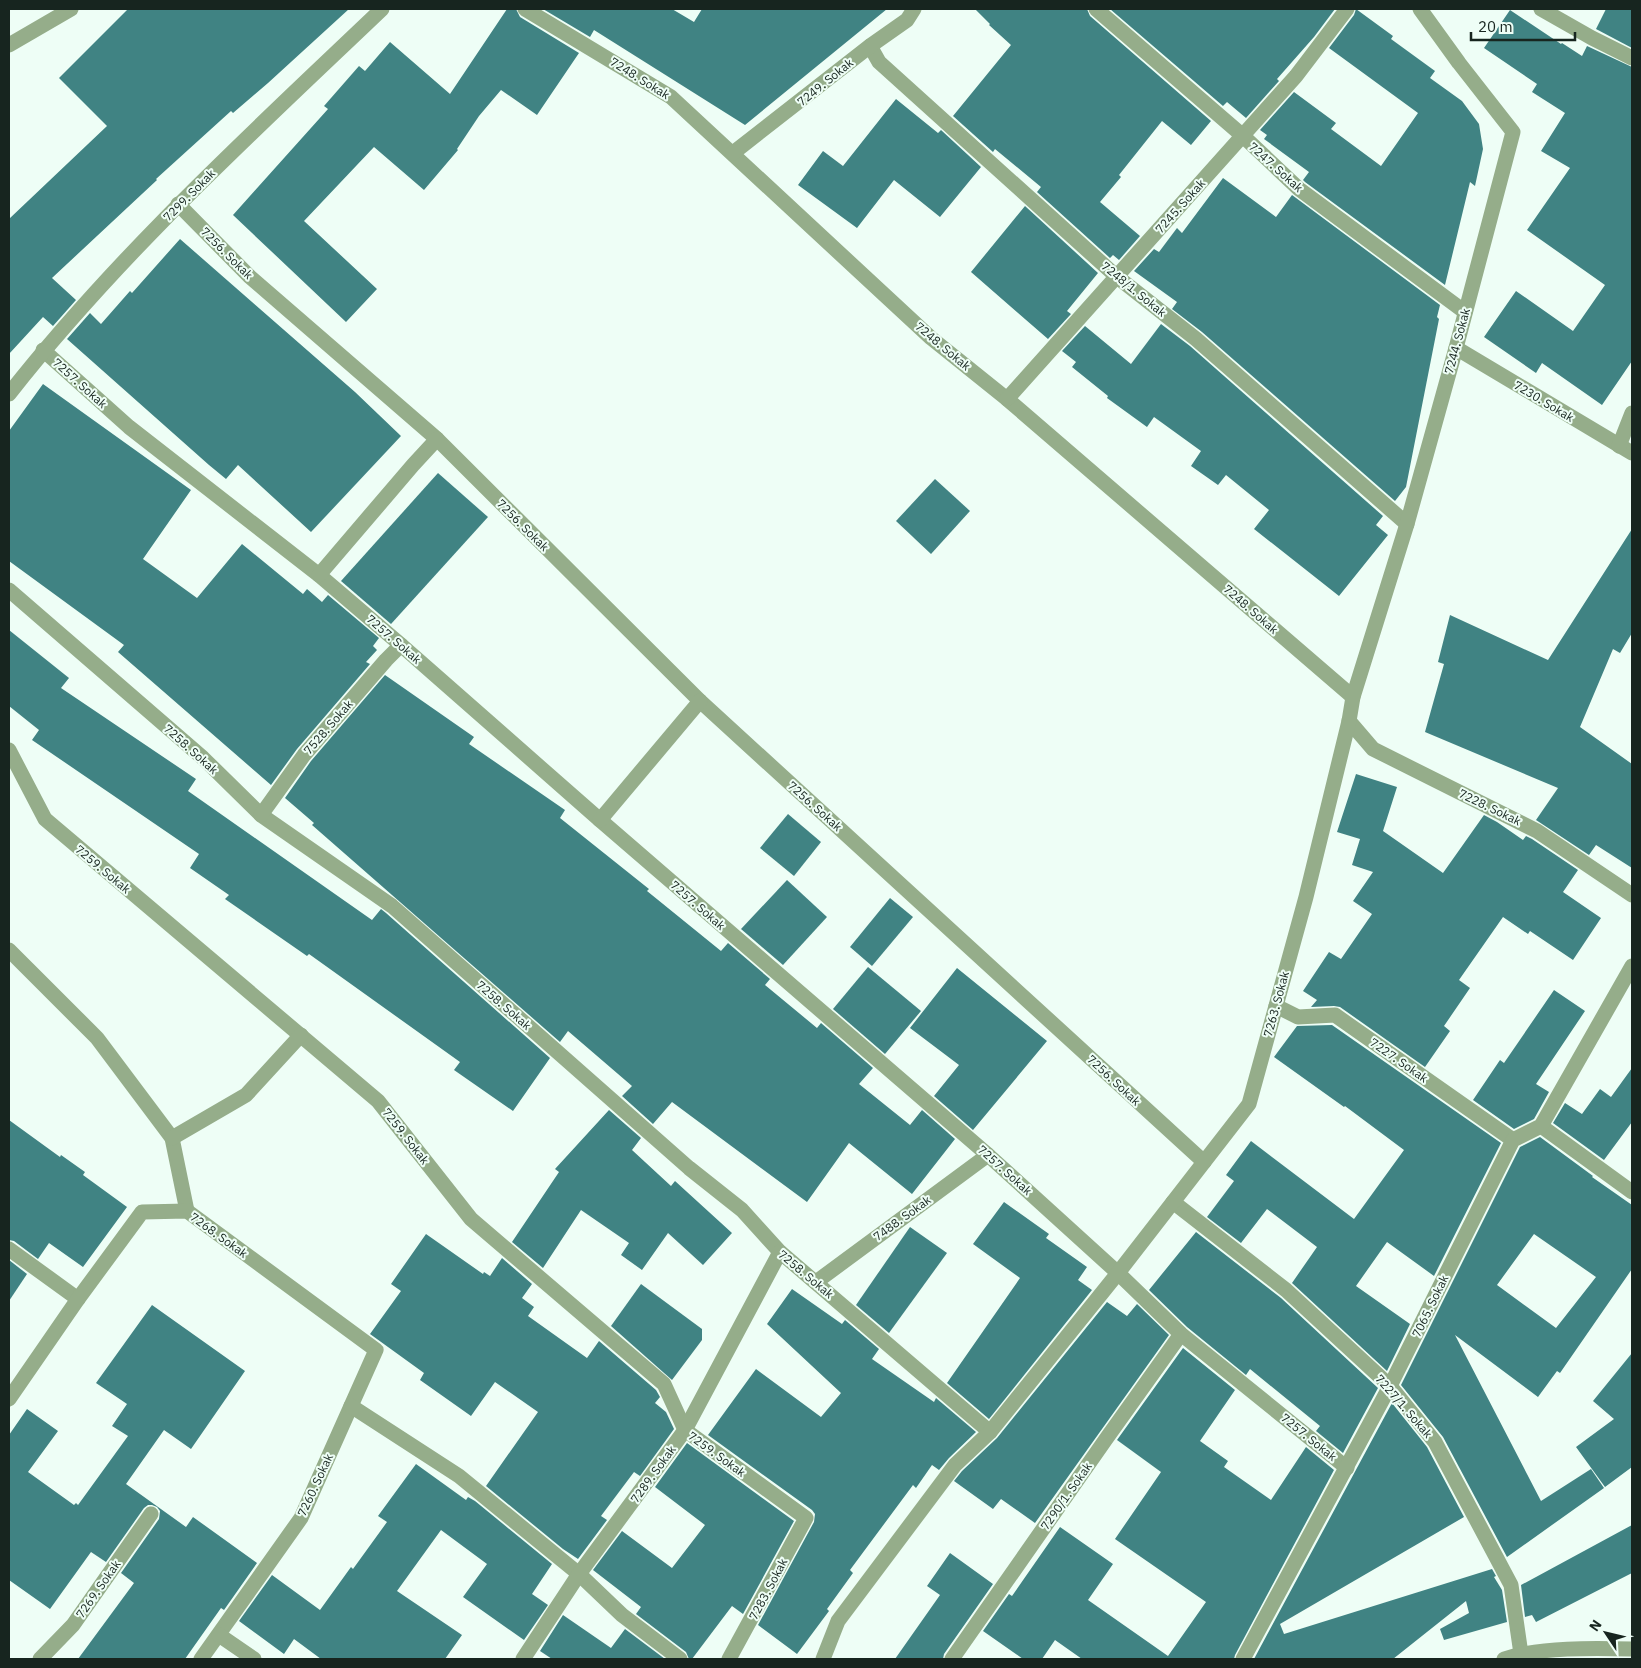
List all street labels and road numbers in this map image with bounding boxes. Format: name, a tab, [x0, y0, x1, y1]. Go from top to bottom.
street label: 7248. Sokak	[607, 54, 673, 103]
street label: 7249. Sokak	[794, 54, 857, 109]
street label: 7247. Sokak	[1246, 139, 1307, 196]
street label: 7299. Sokak	[160, 165, 219, 224]
street label: 7245. Sokak	[1152, 175, 1209, 236]
street label: 7256. Sokak	[198, 224, 257, 283]
street label: 7248/1. Sokak	[1098, 258, 1170, 320]
street label: 7244. Sokak	[1441, 306, 1473, 376]
street label: 7248. Sokak	[912, 319, 974, 374]
street label: 7257. Sokak	[50, 355, 111, 412]
street label: 7230. Sokak	[1511, 377, 1577, 425]
street label: 7256. Sokak	[494, 496, 553, 555]
street label: 7248. Sokak	[1221, 581, 1282, 637]
street label: 7257. Sokak	[364, 611, 425, 667]
street label: 7528. Sokak	[300, 696, 356, 757]
street label: 7258. Sokak	[161, 721, 222, 778]
street label: 7256. Sokak	[785, 778, 846, 835]
street label: 7228. Sokak	[1456, 785, 1524, 829]
street label: 7259. Sokak	[72, 842, 134, 897]
street label: 7257. Sokak	[668, 877, 729, 933]
street label: 7263. Sokak	[1260, 969, 1292, 1039]
street label: 7258. Sokak	[474, 977, 535, 1033]
street label: 7227. Sokak	[1367, 1034, 1432, 1086]
street label: 7256. Sokak	[1084, 1051, 1144, 1109]
street label: 7259. Sokak	[379, 1105, 433, 1168]
street label: 7257. Sokak	[975, 1142, 1036, 1199]
street label: 7488. Sokak	[870, 1192, 934, 1244]
street label: 7268. Sokak	[187, 1209, 251, 1261]
street label: 7258. Sokak	[775, 1247, 837, 1302]
street label: 7065. Sokak	[1408, 1272, 1452, 1340]
street label: 7227/1. Sokak	[1372, 1371, 1436, 1441]
street label: 7257. Sokak	[1278, 1410, 1341, 1465]
street label: 7259. Sokak	[685, 1428, 749, 1480]
street label: 7289. Sokak	[627, 1442, 679, 1506]
street label: 7260. Sokak	[294, 1451, 336, 1519]
street label: 7290/1. Sokak	[1037, 1459, 1095, 1533]
street label: 7283. Sokak	[746, 1555, 791, 1622]
street label: 7269. Sokak	[72, 1556, 124, 1621]

